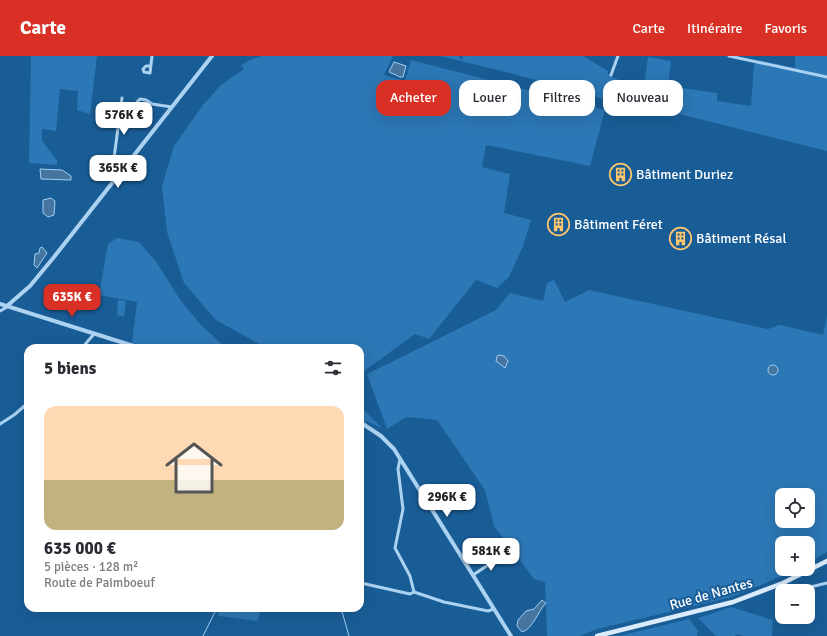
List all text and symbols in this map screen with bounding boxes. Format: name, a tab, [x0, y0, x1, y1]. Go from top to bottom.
text: Carte	[20, 16, 66, 40]
text: Carte	[632, 20, 665, 37]
text: Itinéraire	[687, 20, 743, 37]
text: Favoris	[765, 20, 807, 37]
chip: Acheter	[376, 80, 451, 116]
chip: Louer	[459, 80, 521, 116]
chip: Filtres	[529, 80, 595, 116]
chip: Nouveau	[603, 80, 683, 116]
pin: 576K €	[91, 102, 157, 136]
text: 576K €	[104, 107, 144, 123]
pin: 365K €	[85, 155, 151, 189]
text: 365K €	[98, 160, 138, 176]
building icon: Bâtiment Duriez	[608, 161, 634, 187]
place label: Bâtiment Duriez	[636, 166, 733, 183]
building icon: Bâtiment Féret	[545, 211, 571, 237]
place label: Bâtiment Féret	[574, 216, 663, 233]
building icon: Bâtiment Résal	[667, 225, 693, 251]
place label: Bâtiment Résal	[696, 230, 787, 247]
pin: 635K €	[39, 284, 105, 318]
text: 635K €	[52, 289, 92, 305]
icon: filters	[322, 357, 344, 379]
text: 5 biens	[44, 358, 96, 379]
icon: home	[158, 432, 230, 504]
pin: 296K €	[414, 484, 480, 518]
map controls	[775, 488, 815, 624]
button: locate	[775, 488, 815, 528]
text: 296K €	[427, 489, 467, 505]
button: +	[775, 536, 815, 576]
text: 635 000 €	[44, 538, 116, 559]
pin: 581K €	[458, 538, 524, 572]
text: 581K €	[471, 543, 511, 559]
text: 5 pièces · 128 m²	[44, 559, 138, 575]
street label: Rue de Nantes	[668, 574, 754, 614]
text: Route de Paimboeuf	[44, 575, 155, 591]
button: −	[775, 584, 815, 624]

